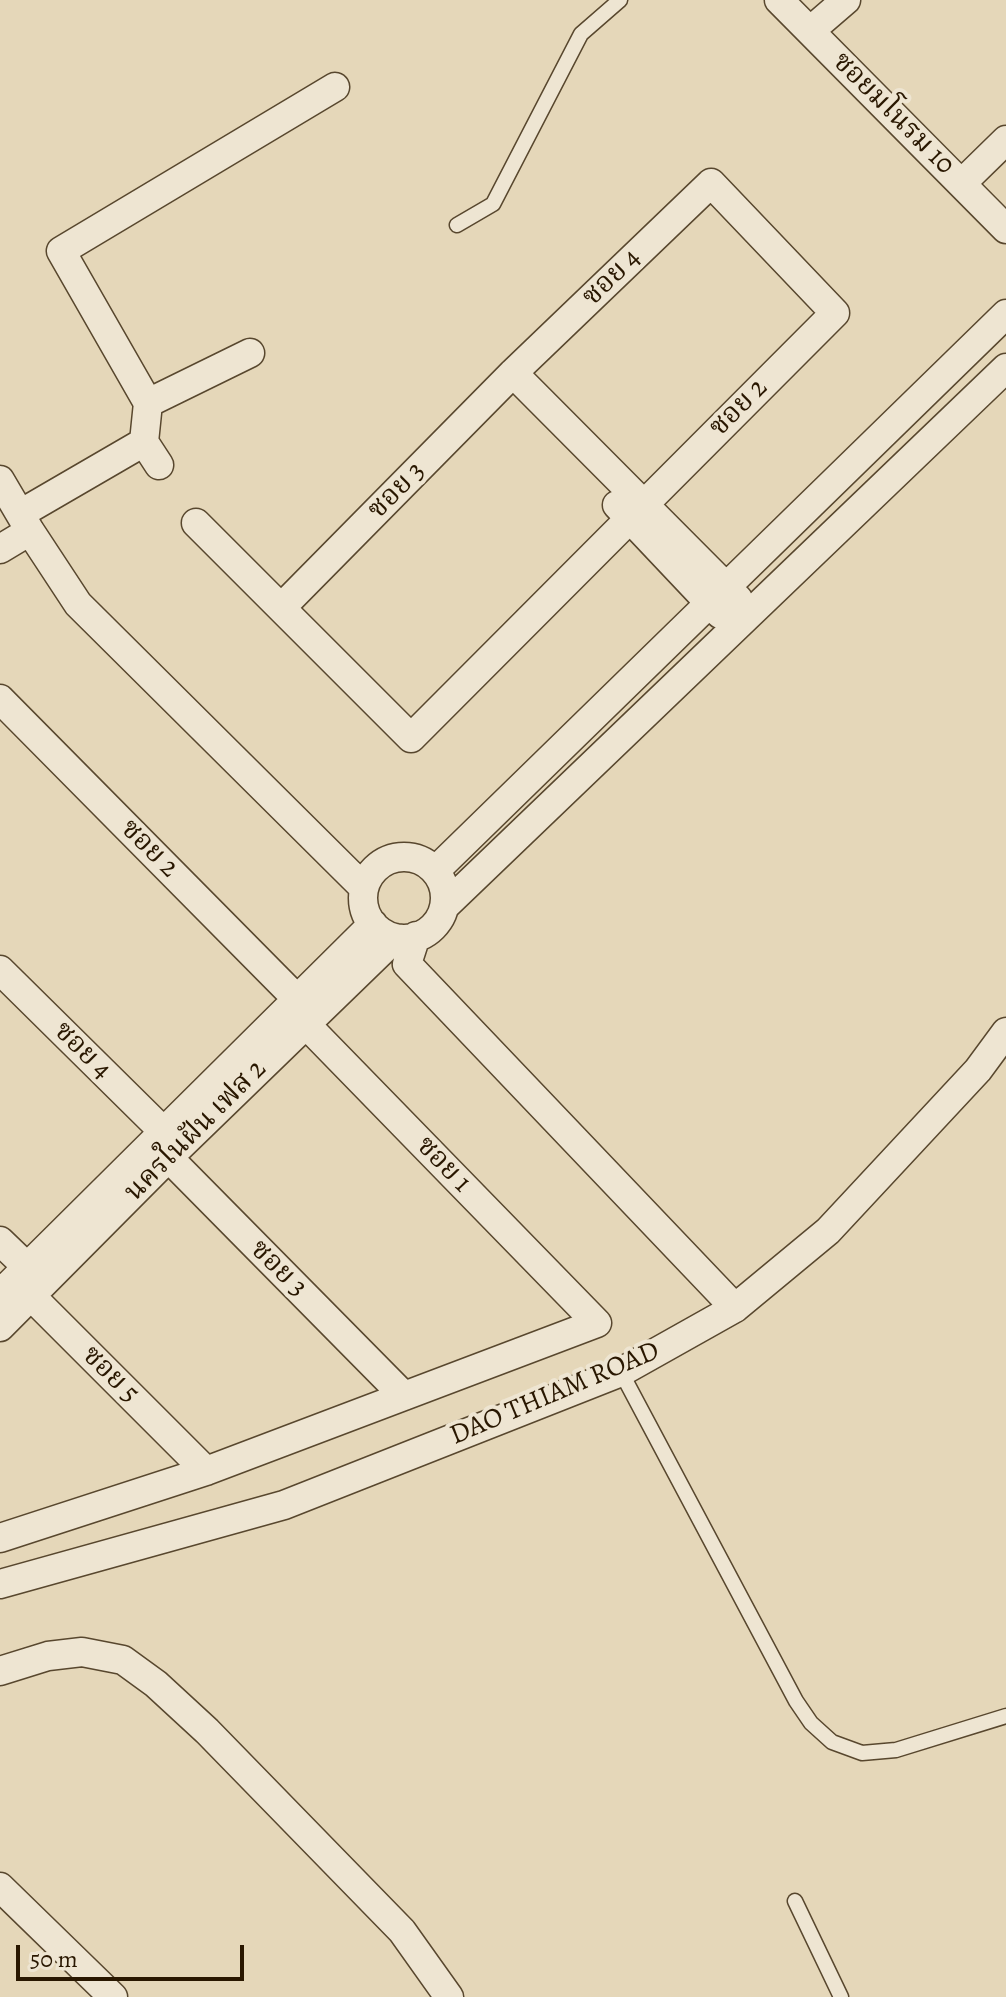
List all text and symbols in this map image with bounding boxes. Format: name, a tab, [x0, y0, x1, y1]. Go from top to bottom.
street label: ซอยมโนรม 10	[825, 46, 961, 182]
street label: ซอย 4	[576, 242, 648, 314]
street label: ซอย 2	[703, 372, 775, 444]
street label: ซอย 3	[361, 455, 433, 527]
street label: ซอย 2	[113, 813, 185, 885]
street label: ซอย 4	[46, 1015, 118, 1087]
street label: นครในฝัน เฟส 2	[118, 1053, 274, 1209]
street label: ซอย 1	[408, 1130, 478, 1200]
street label: ซอย 3	[242, 1233, 314, 1305]
street label: DAO THIAM ROAD	[445, 1335, 665, 1453]
street label: ซอย 5	[74, 1339, 146, 1411]
scale bar	[20, 1929, 248, 1979]
text: 50 m	[30, 1943, 78, 1975]

